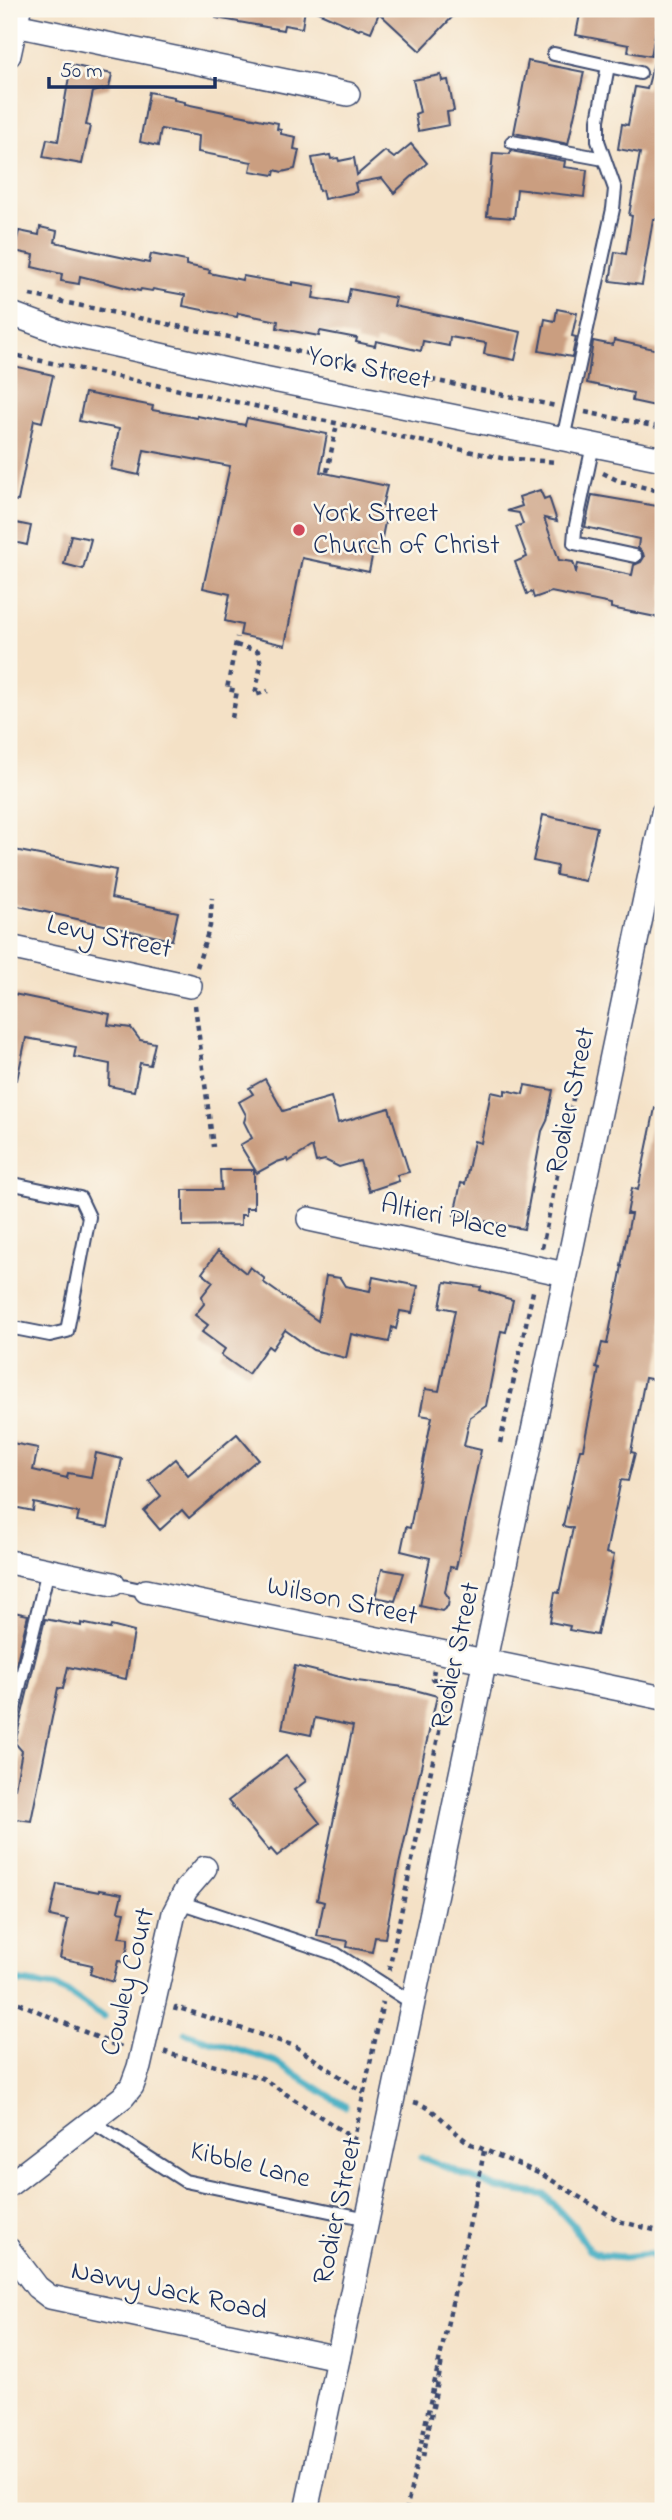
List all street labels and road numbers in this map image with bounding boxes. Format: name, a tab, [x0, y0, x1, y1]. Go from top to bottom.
street label: York Street	[304, 336, 434, 402]
street label: Levy Street	[43, 905, 175, 971]
street label: Rodier Street	[536, 1024, 608, 1178]
street label: Altieri Place	[377, 1185, 512, 1252]
street label: Wilson Street	[263, 1566, 421, 1638]
street label: Rodier Street	[421, 1579, 493, 1733]
street label: Cowley Court	[91, 1904, 167, 2060]
street label: Kibble Lane	[186, 2131, 315, 2201]
street label: Rodier Street	[303, 2134, 375, 2288]
street label: Navvy Jack Road	[67, 2251, 271, 2333]

